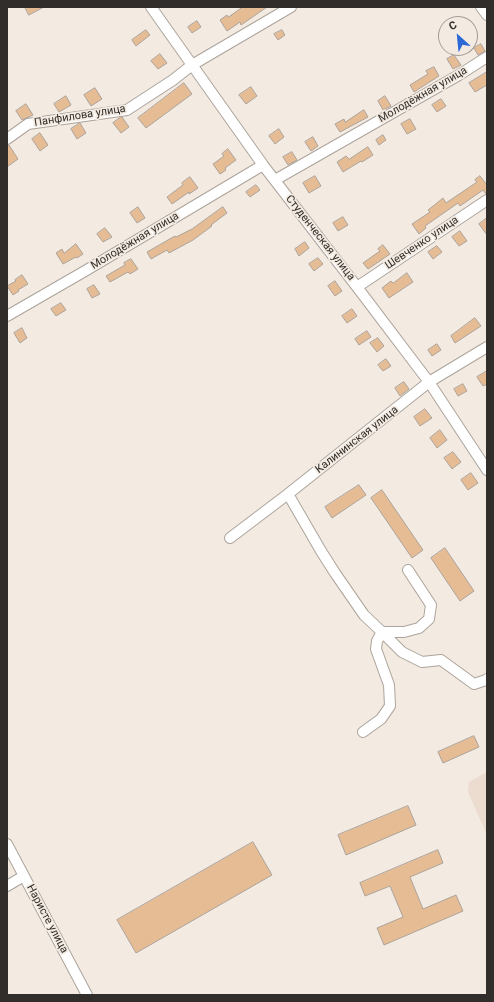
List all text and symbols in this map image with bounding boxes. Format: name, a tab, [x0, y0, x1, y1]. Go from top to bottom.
north arrow	[438, 16, 478, 56]
text: С	[447, 18, 459, 33]
street label: Молодёжная улица	[376, 64, 470, 126]
street label: Панфилова улица	[33, 102, 127, 130]
street label: Студенческая улица	[283, 193, 357, 283]
street label: Молодёжная улица	[89, 210, 181, 272]
street label: Шевченко улица	[383, 214, 461, 272]
street label: Калининская улица	[313, 404, 401, 476]
street label: Наристе улица	[23, 882, 71, 956]

